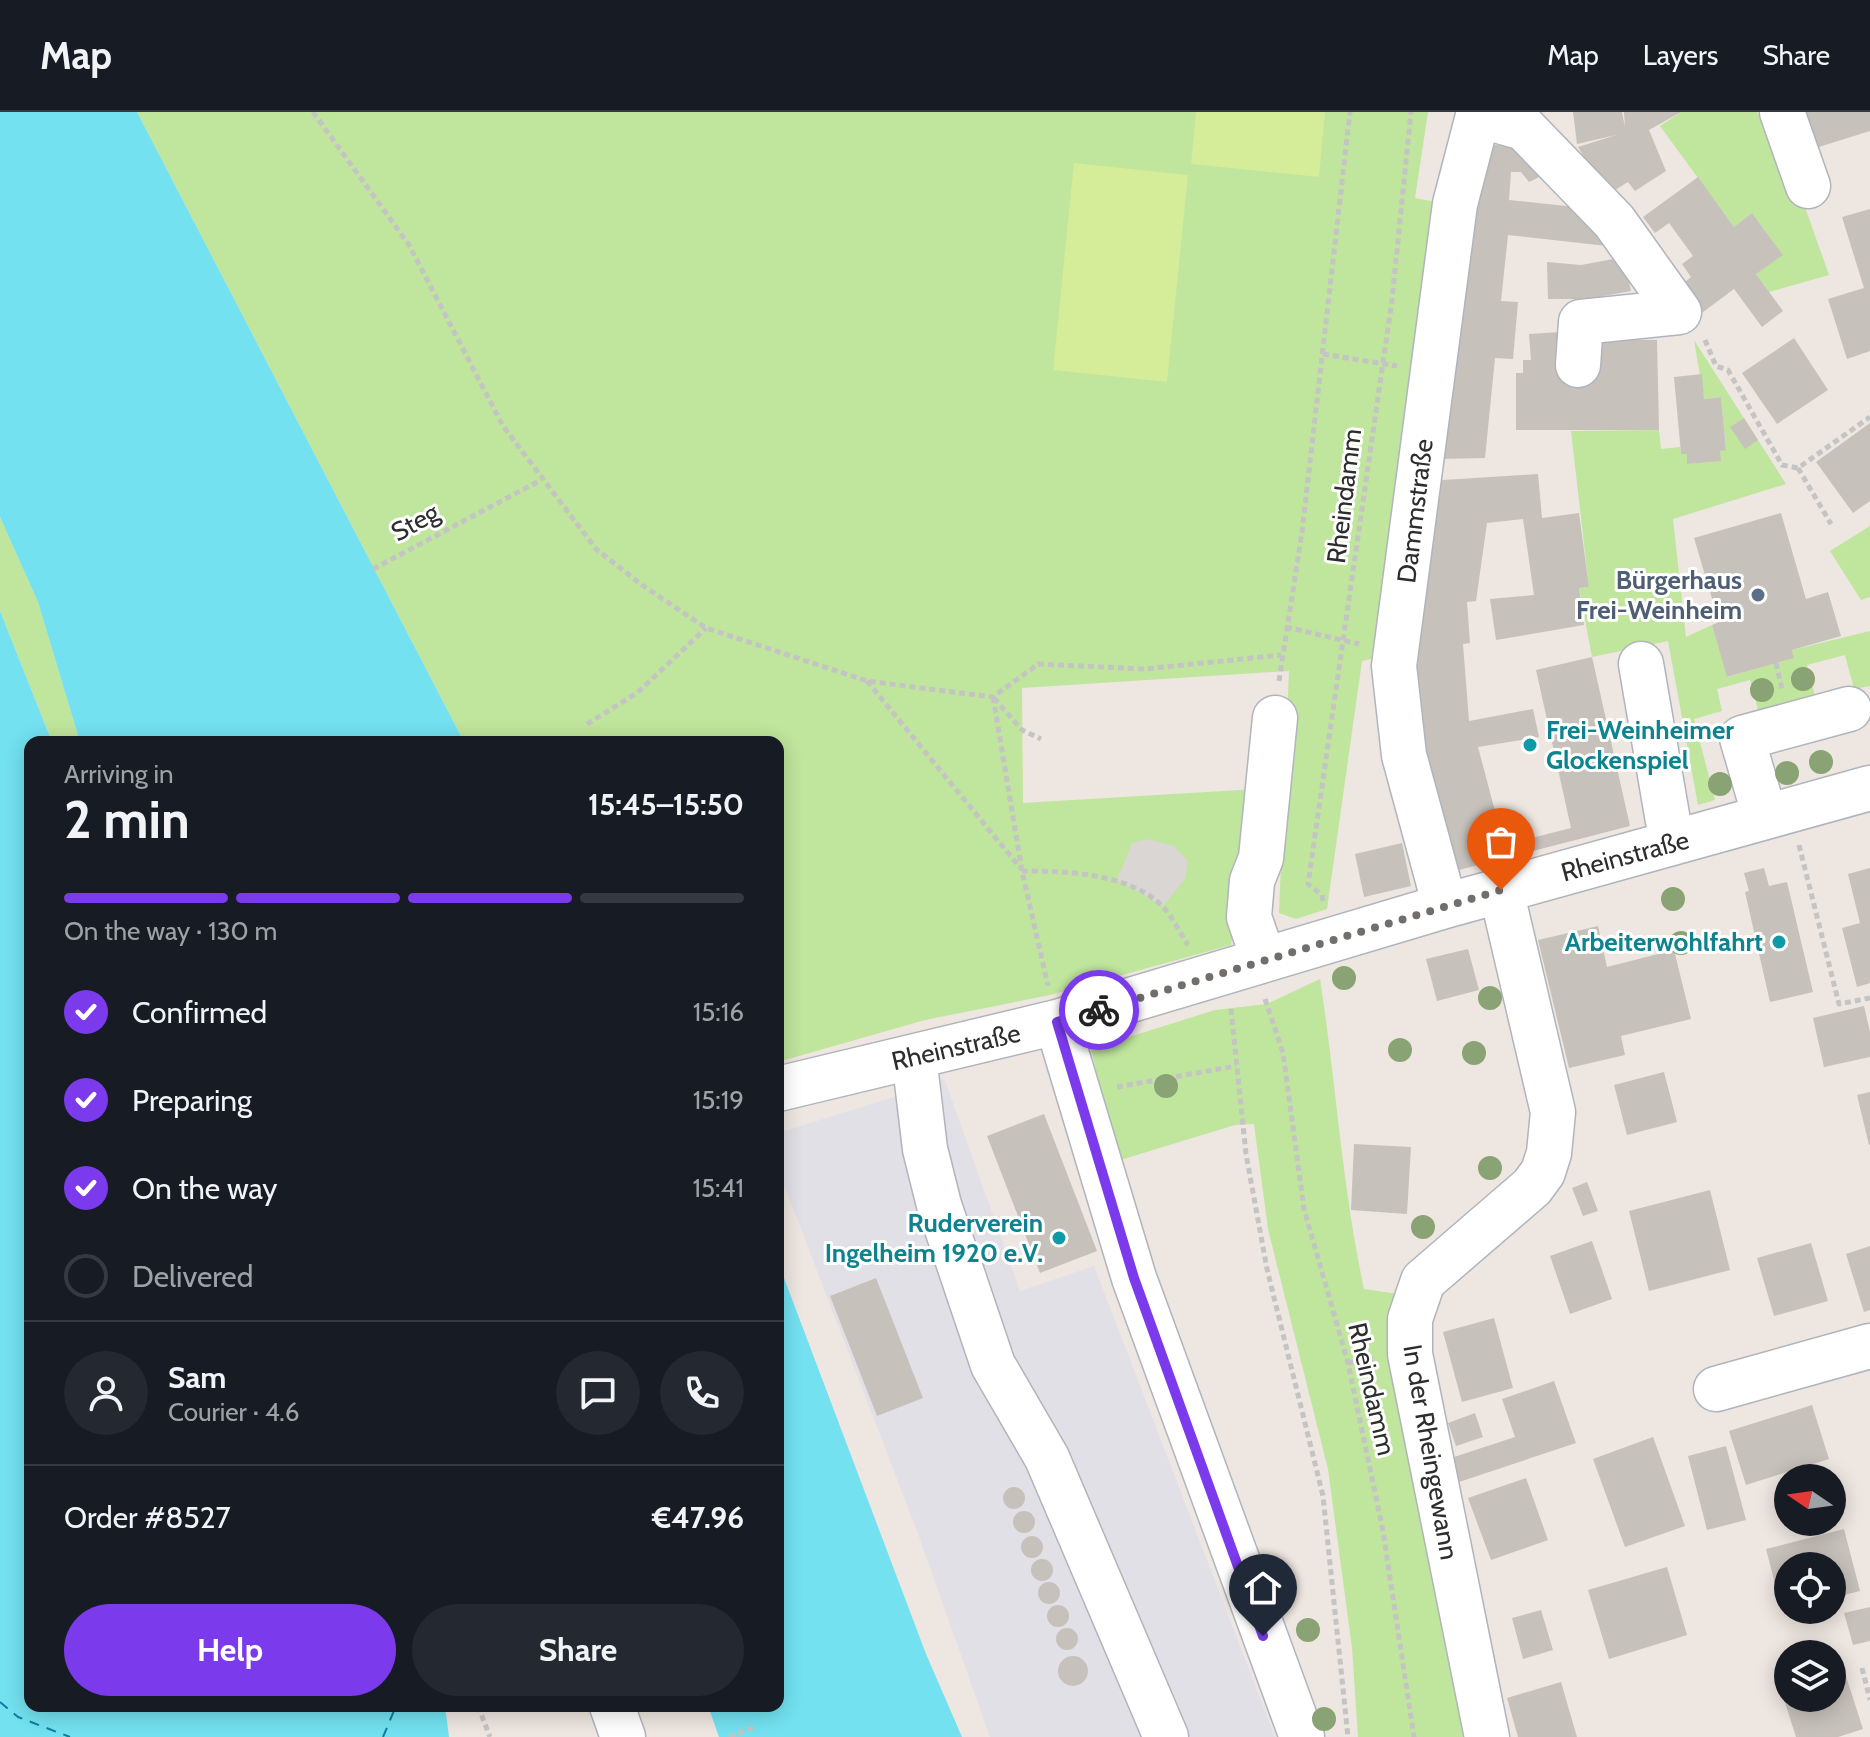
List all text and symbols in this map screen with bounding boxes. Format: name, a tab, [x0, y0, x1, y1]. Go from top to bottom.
text: Map	[40, 32, 112, 79]
text: Map	[1547, 38, 1599, 72]
text: Layers	[1643, 38, 1718, 72]
text: Share	[1762, 38, 1830, 72]
street label: Rheindamm	[1320, 427, 1368, 565]
street label: Dammstraße	[1390, 437, 1440, 585]
street label: Steg	[386, 495, 445, 548]
place label: Bürgerhaus Frei-Weinheim	[1576, 564, 1742, 626]
marker: Bürgerhaus Frei-Weinheim	[1749, 586, 1767, 604]
place label: Frei-Weinheimer Glockenspiel	[1546, 714, 1734, 776]
marker: Frei-Weinheimer Glockenspiel	[1521, 736, 1539, 754]
text: Arriving in	[64, 758, 174, 790]
text: 15:45–15:50	[588, 786, 744, 823]
text: 2 min	[64, 788, 190, 851]
pin	[1467, 808, 1535, 890]
icon: bag	[1479, 820, 1523, 864]
street label: Rheinstraße	[1557, 824, 1693, 888]
text: On the way · 130 m	[64, 915, 277, 947]
place label: Arbeiterwohlfahrt	[1565, 926, 1763, 958]
marker: Arbeiterwohlfahrt	[1770, 933, 1788, 951]
courier	[1059, 970, 1139, 1050]
icon: bike	[1077, 988, 1121, 1032]
icon: check	[64, 990, 108, 1034]
text: Confirmed	[132, 994, 267, 1031]
text: 15:16	[693, 996, 744, 1028]
street label: Rheinstraße	[888, 1017, 1024, 1077]
icon: check	[64, 1078, 108, 1122]
text: Preparing	[132, 1082, 252, 1119]
text: 15:19	[693, 1084, 744, 1116]
icon: check	[64, 1166, 108, 1210]
text: On the way	[132, 1170, 277, 1207]
text: 15:41	[693, 1172, 744, 1204]
place label: Ruderverein Ingelheim 1920 e.V.	[825, 1207, 1043, 1269]
marker: Ruderverein Ingelheim 1920 e.V.	[1050, 1229, 1068, 1247]
text: Delivered	[132, 1258, 253, 1295]
street label: Rheindamm	[1341, 1319, 1403, 1459]
street label: In der Rheingewann	[1396, 1342, 1466, 1562]
button: person	[64, 1351, 148, 1435]
button: chat	[556, 1351, 640, 1435]
button: phone	[660, 1351, 744, 1435]
text: Sam	[168, 1359, 226, 1396]
text: Courier · 4.6	[168, 1396, 300, 1428]
north arrow	[1774, 1464, 1846, 1536]
map controls	[1774, 1464, 1846, 1712]
text: Order #8527	[64, 1499, 231, 1536]
text: €47.96	[652, 1499, 744, 1536]
button: locate	[1774, 1552, 1846, 1624]
pin	[1229, 1554, 1297, 1636]
icon: home	[1241, 1566, 1285, 1610]
button: Help	[64, 1604, 396, 1696]
button: Share	[412, 1604, 744, 1696]
button: layers	[1774, 1640, 1846, 1712]

